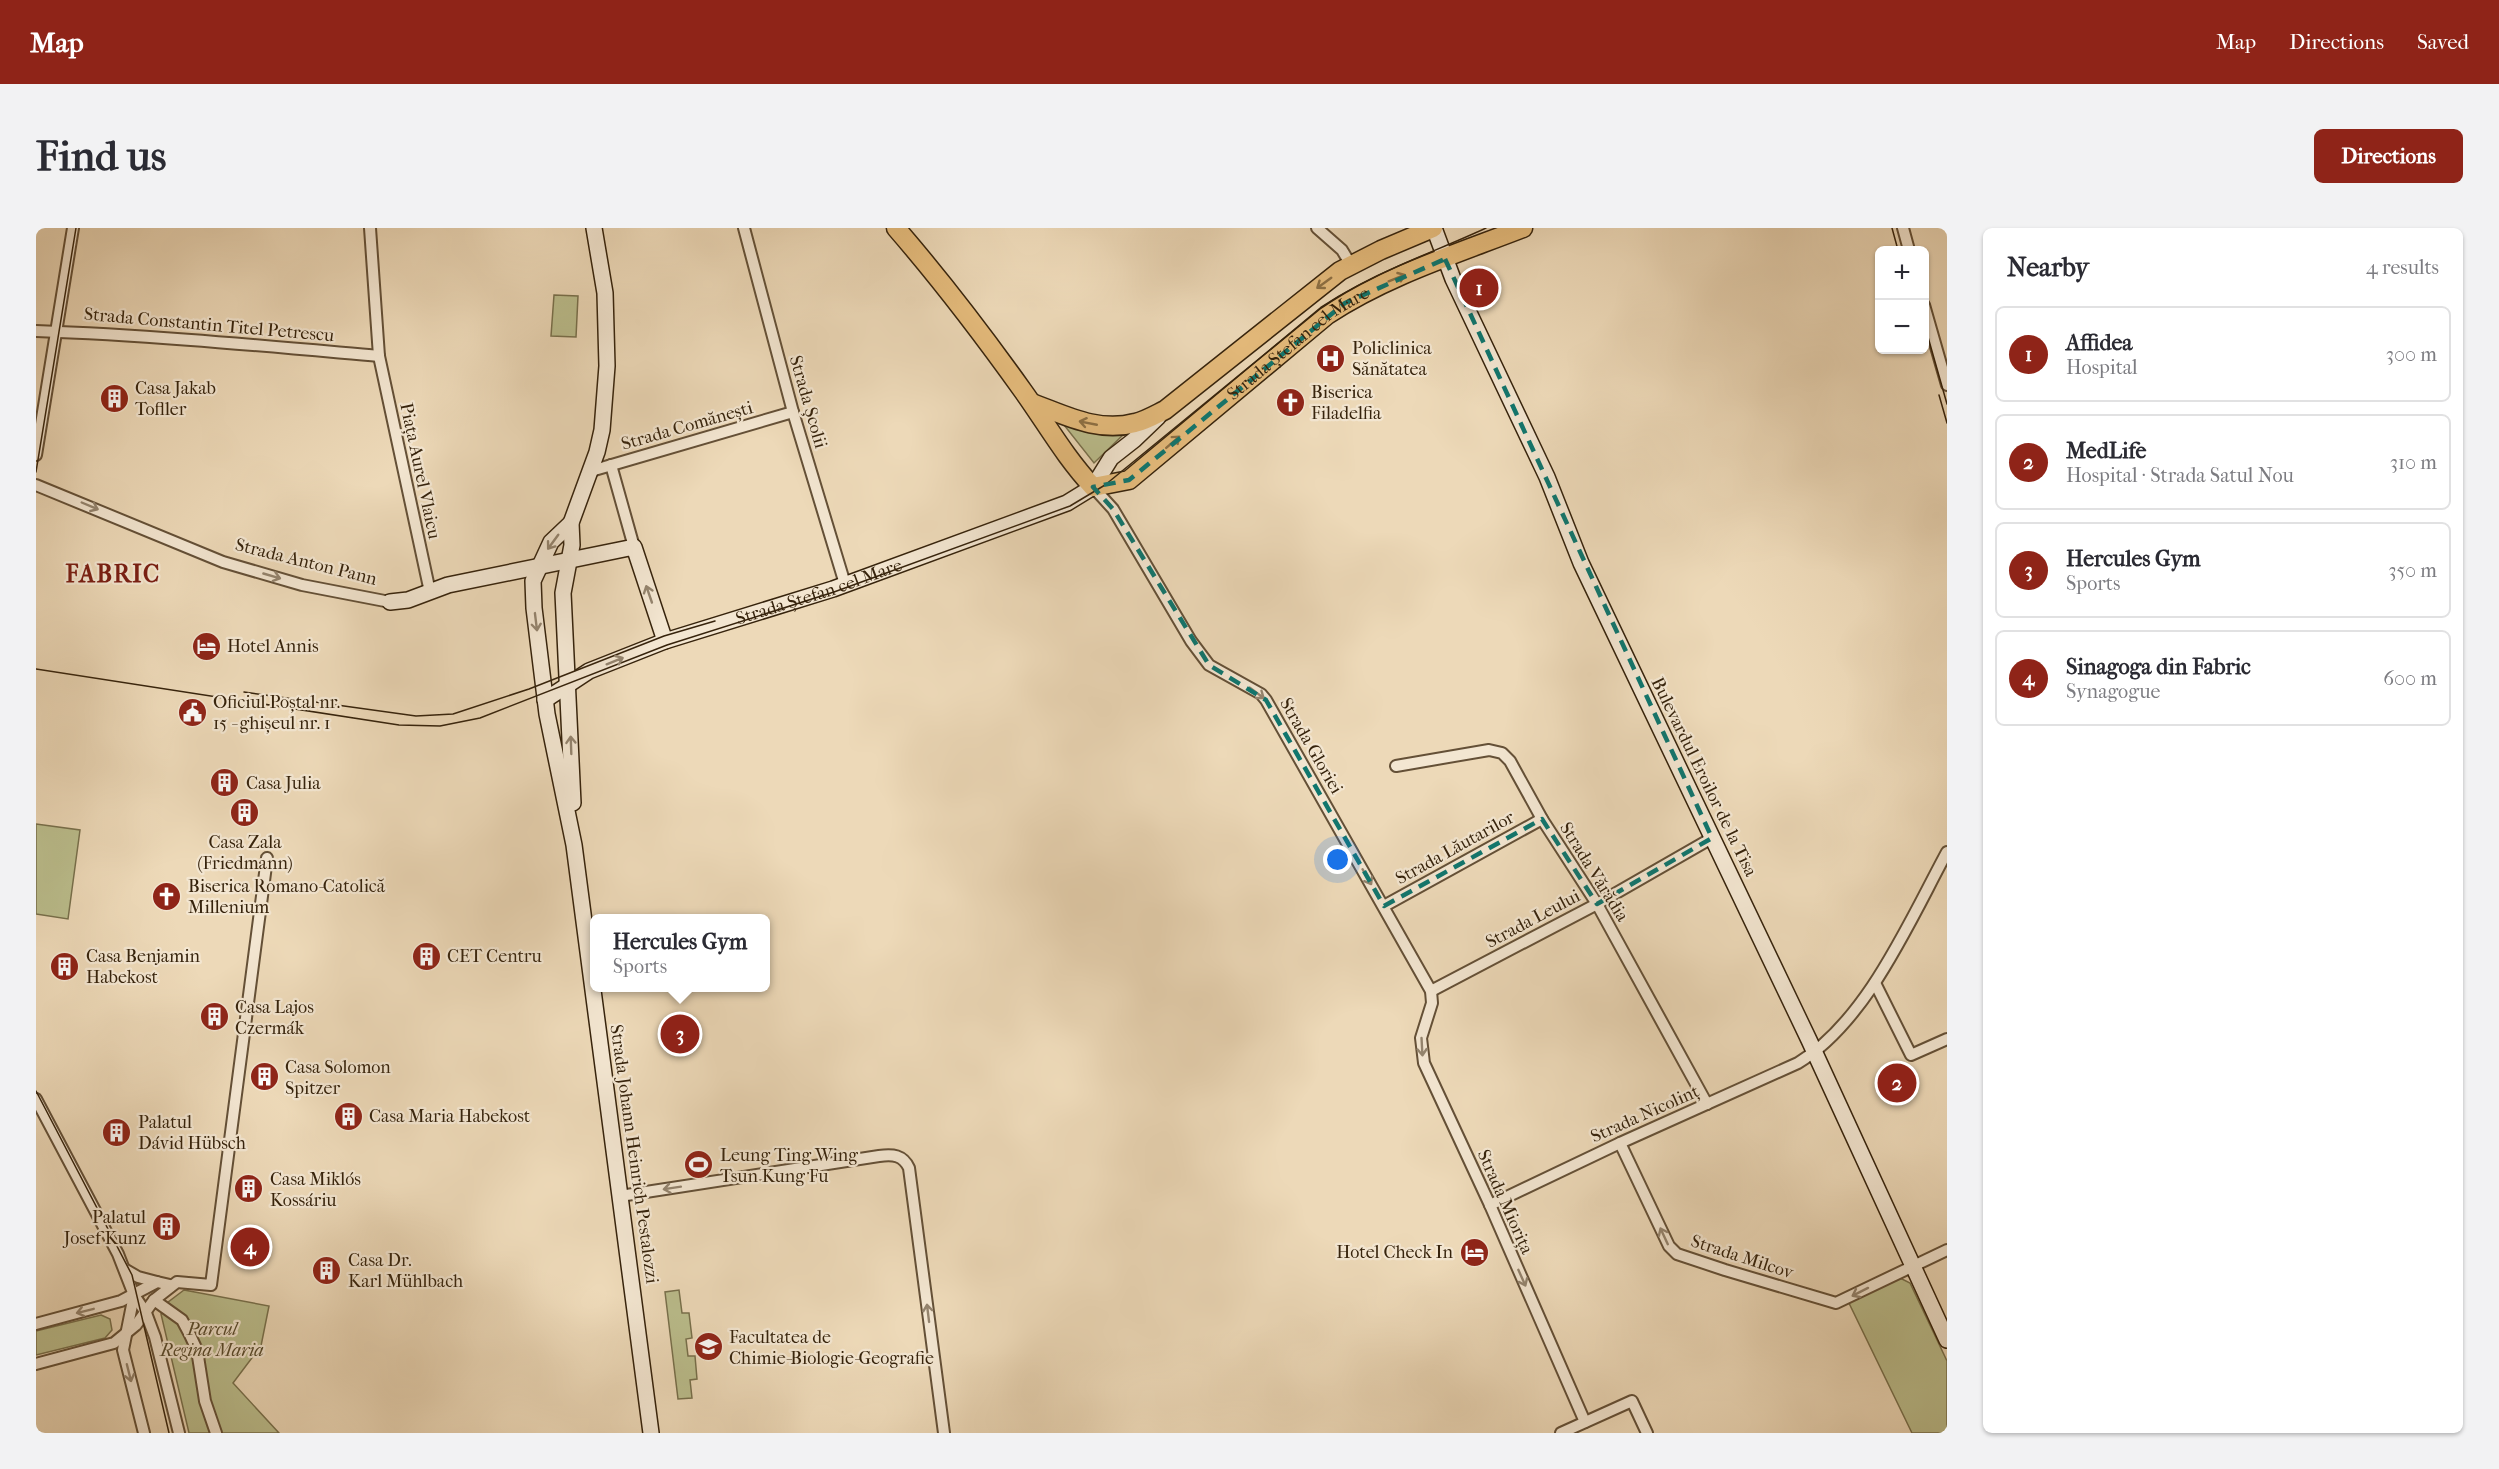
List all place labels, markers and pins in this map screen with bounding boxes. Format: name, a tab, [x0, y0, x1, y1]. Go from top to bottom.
pin: 1	[1460, 266, 1498, 310]
place label: Policlinica Sănătatea	[1352, 338, 1432, 380]
hospital icon: Policlinica Sănătatea	[1315, 342, 1347, 374]
place label: Casa Jakab Tofller	[135, 378, 216, 420]
building icon: Casa Jakab Tofller	[98, 382, 130, 414]
place label: Biserica Filadelfia	[1311, 382, 1382, 424]
church icon: Biserica Filadelfia	[1274, 386, 1306, 418]
hotel icon: Hotel Annis	[190, 630, 222, 662]
place label: Hotel Annis	[227, 636, 319, 657]
place label: Oficiul Poștal nr. 15 - ghișeul nr. 1	[213, 692, 340, 734]
public building icon: Oficiul Poștal nr. 15 - ghișeul nr. 1	[176, 696, 208, 728]
building icon: Casa Julia	[209, 767, 241, 799]
place label: Casa Julia	[246, 773, 321, 794]
building icon: Casa Zala (Friedmann)	[229, 797, 261, 829]
place label: Casa Zala (Friedmann)	[197, 832, 293, 874]
place label: Biserica Romano-Catolică Millenium	[188, 876, 386, 918]
church icon: Biserica Romano-Catolică Millenium	[151, 880, 183, 912]
building icon: CET Centru	[410, 940, 442, 972]
place label: Casa Benjamin Habekost	[86, 946, 200, 988]
place label: CET Centru	[447, 946, 542, 967]
building icon: Casa Benjamin Habekost	[49, 950, 81, 982]
place label: Casa Lajos Czermák	[235, 997, 314, 1039]
building icon: Casa Lajos Czermák	[198, 1001, 230, 1033]
pin: 3	[660, 1012, 700, 1056]
place label: Casa Solomon Spitzer	[285, 1057, 391, 1099]
pin: 2	[1878, 1060, 1916, 1106]
building icon: Casa Solomon Spitzer	[248, 1061, 280, 1093]
building icon: Casa Maria Habekost	[332, 1100, 364, 1132]
place label: Casa Maria Habekost	[369, 1106, 531, 1127]
place label: Palatul Dávid Hübsch	[138, 1112, 246, 1154]
building icon: Palatul Dávid Hübsch	[101, 1116, 133, 1148]
place label: Leung Ting Wing Tsun Kung Fu	[720, 1145, 858, 1187]
sports icon: Leung Ting Wing Tsun Kung Fu	[683, 1149, 715, 1181]
place label: Casa Miklós Kossáriu	[270, 1169, 361, 1211]
building icon: Casa Miklós Kossáriu	[233, 1173, 265, 1205]
place label: Palatul Josef Kunz	[62, 1207, 146, 1249]
building icon: Palatul Josef Kunz	[151, 1211, 183, 1243]
pin: 4	[230, 1224, 270, 1270]
hotel icon: Hotel Check In	[1458, 1236, 1490, 1268]
place label: Hotel Check In	[1336, 1242, 1454, 1263]
place label: Casa Dr. Karl Mühlbach	[348, 1250, 463, 1292]
building icon: Casa Dr. Karl Mühlbach	[311, 1254, 343, 1286]
place label: Facultatea de Chimie-Biologie-Geografie	[729, 1327, 934, 1369]
school or university icon: Facultatea de Chimie-Biologie-Geografie	[692, 1331, 724, 1363]

